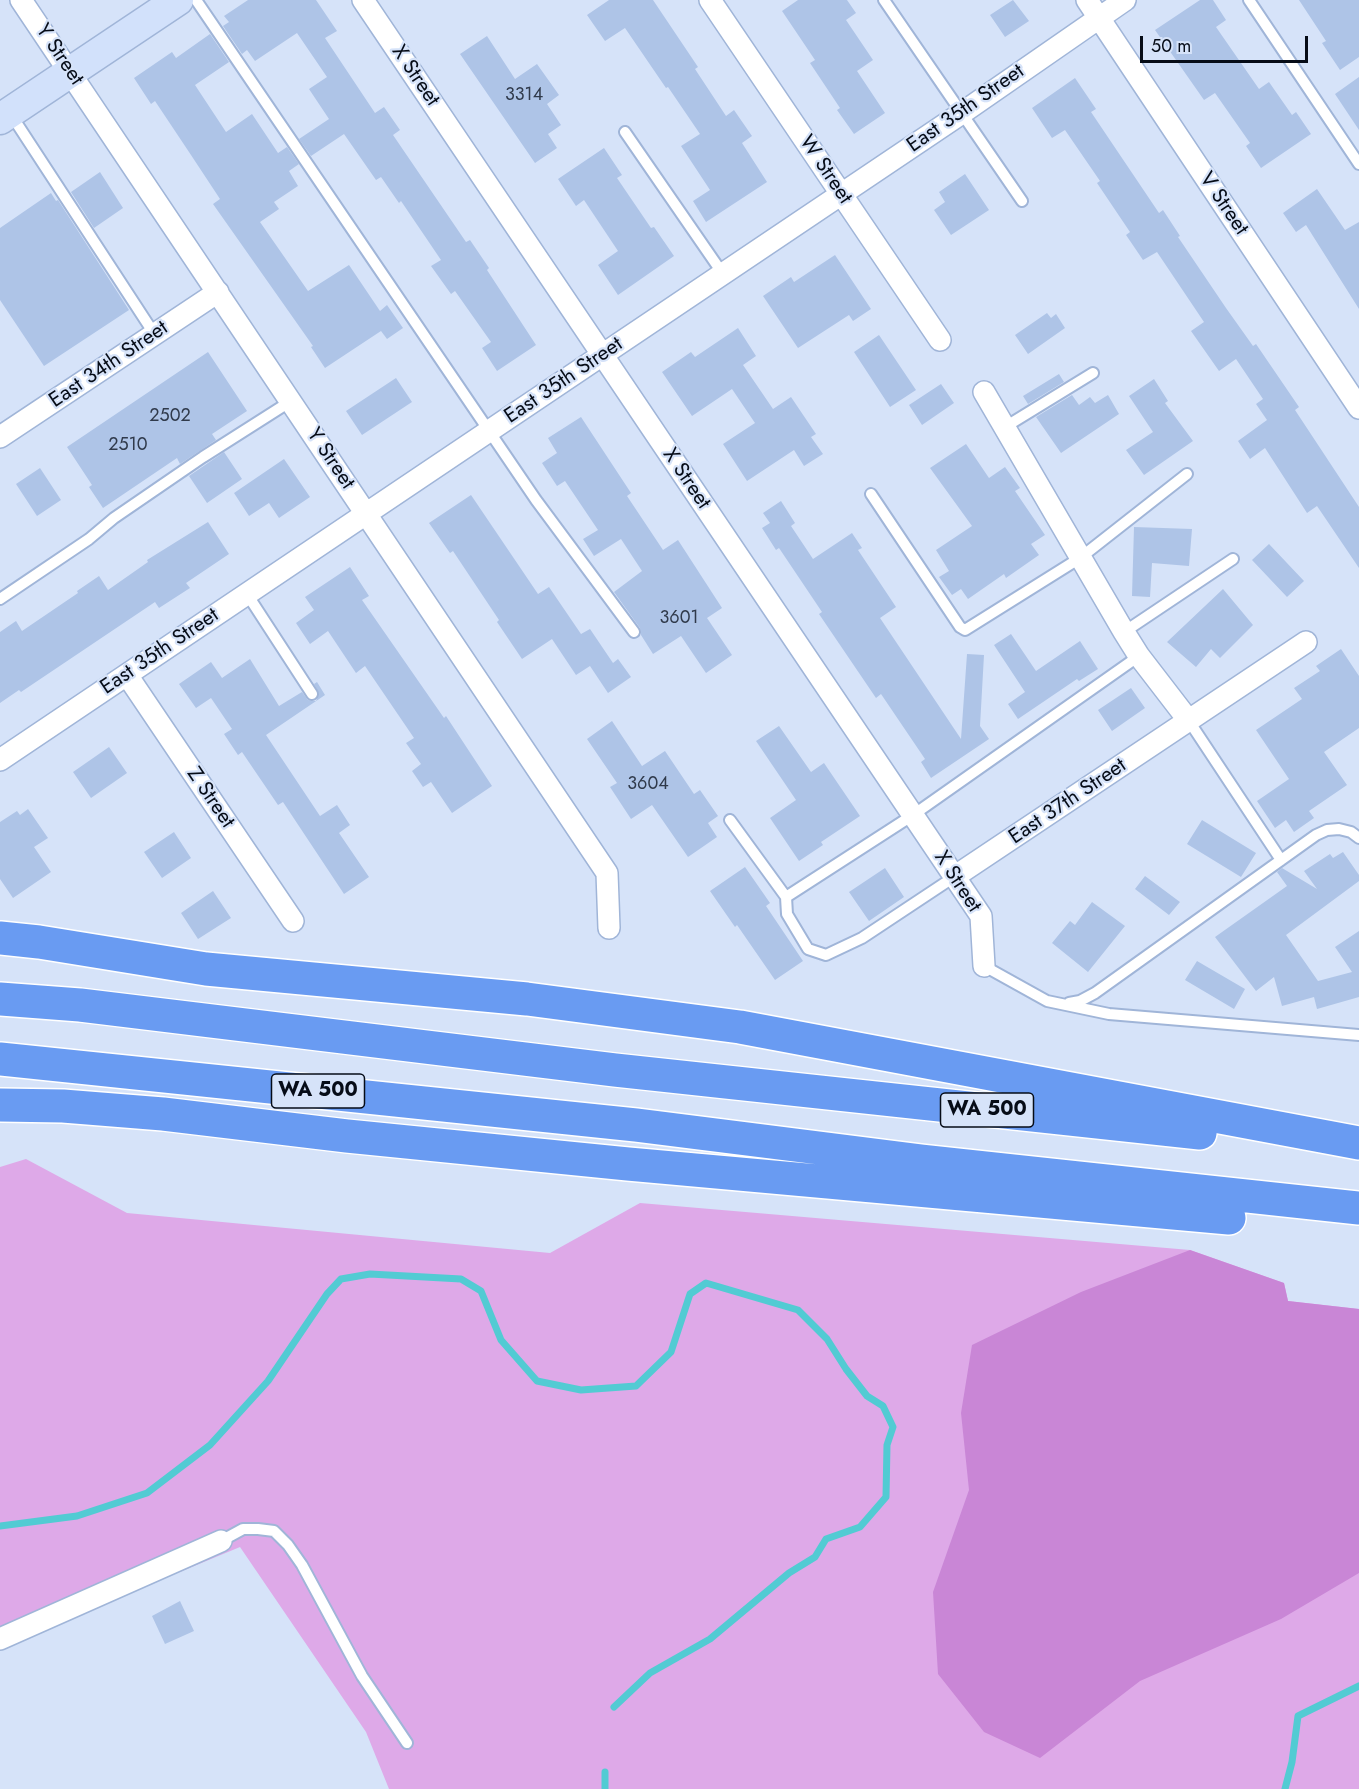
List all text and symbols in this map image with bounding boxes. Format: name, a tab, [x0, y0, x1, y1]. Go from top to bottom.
street label: Y Street	[29, 20, 89, 90]
scale bar	[1143, 24, 1311, 62]
text: 50 m	[1151, 33, 1191, 59]
street label: X Street	[386, 41, 444, 111]
street label: East 35th Street	[903, 59, 1029, 159]
house number: 3314	[505, 85, 543, 107]
street label: W Street	[793, 131, 857, 209]
street label: V Street	[1193, 168, 1253, 240]
street label: East 34th Street	[45, 316, 173, 414]
street label: East 35th Street	[500, 332, 628, 430]
house number: 2502	[149, 406, 191, 428]
street label: Y Street	[300, 424, 360, 494]
house number: 2510	[108, 435, 148, 457]
street label: X Street	[657, 444, 715, 514]
street label: East 35th Street	[96, 603, 224, 701]
house number: 3601	[659, 608, 699, 630]
street label: East 37th Street	[1005, 754, 1131, 850]
street label: Z Street	[181, 763, 239, 833]
house number: 3604	[627, 774, 669, 796]
street label: X Street	[928, 847, 986, 917]
road number: WA 500	[272, 1074, 364, 1108]
road number: WA 500	[940, 1093, 1034, 1127]

